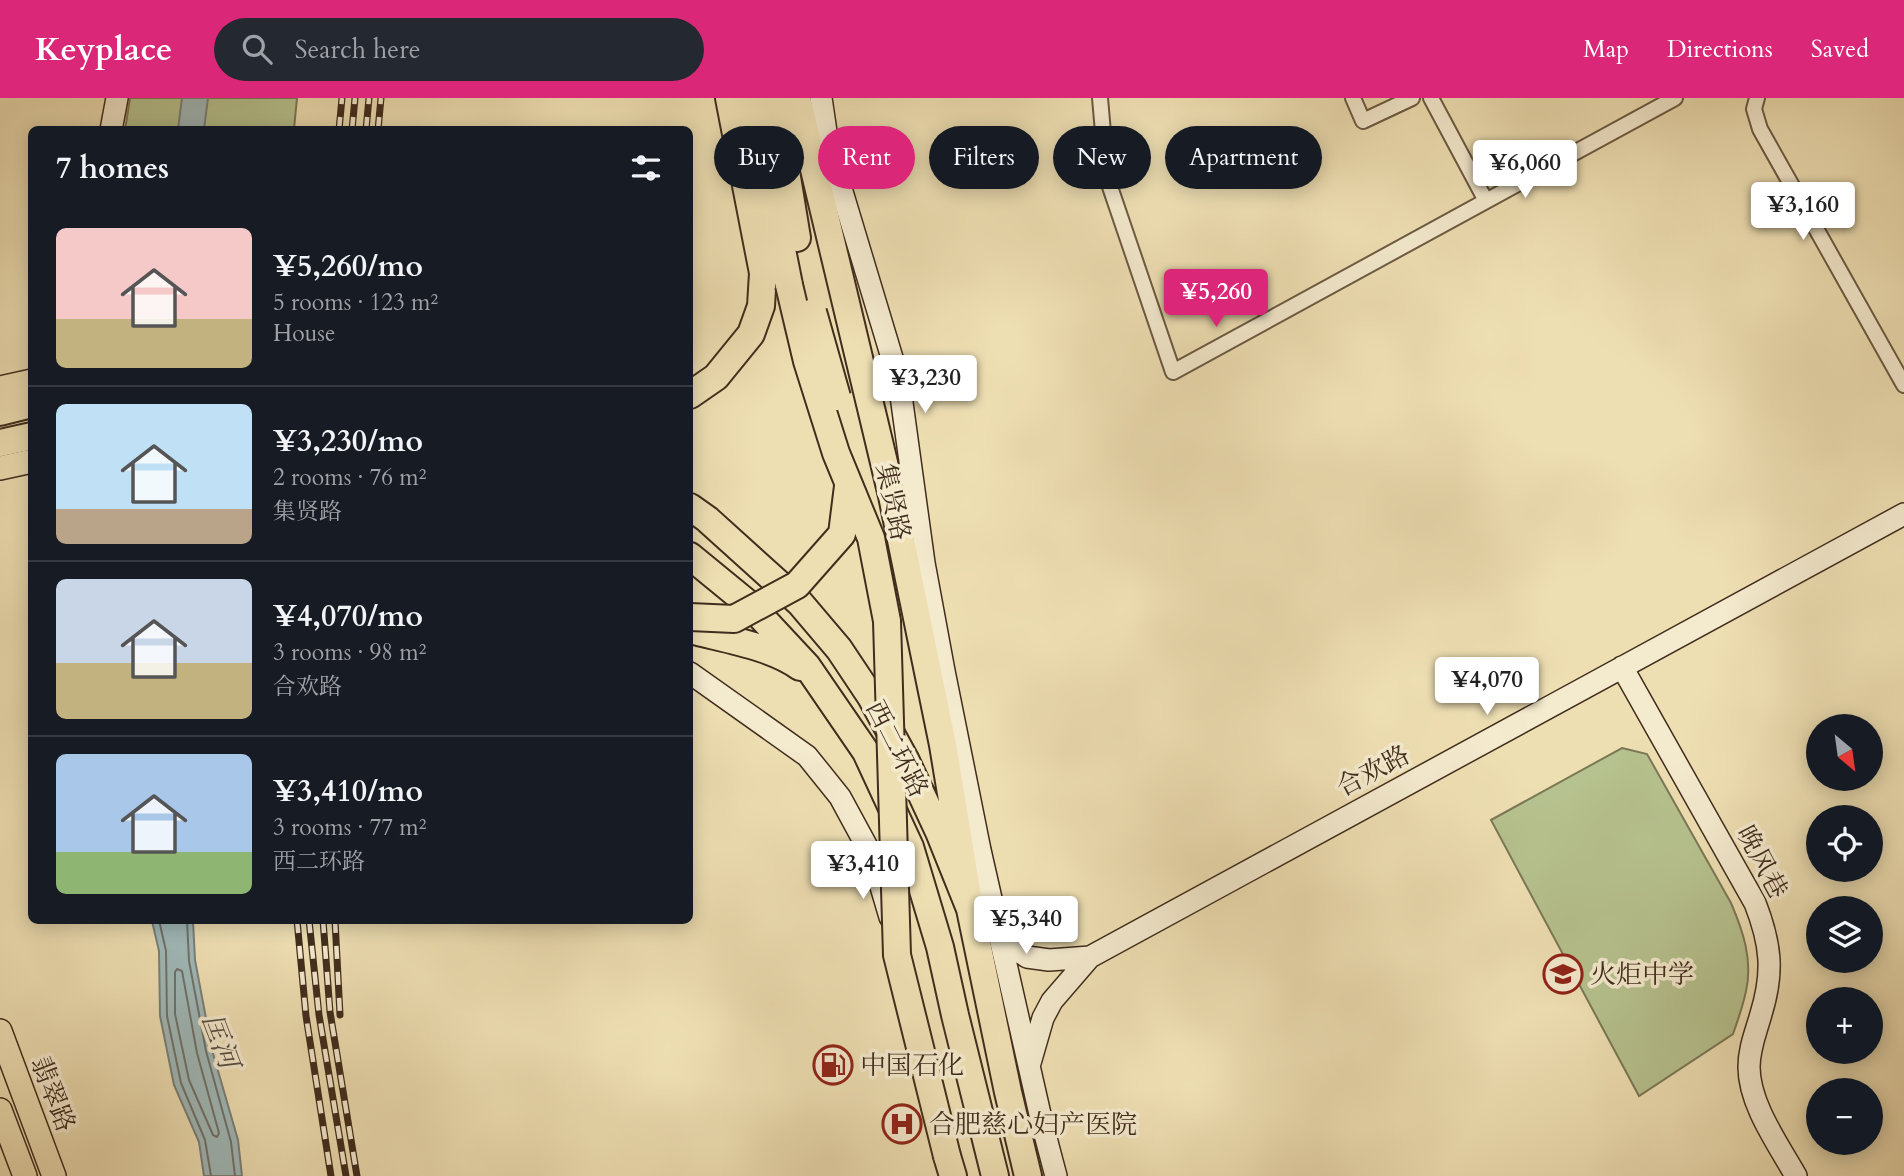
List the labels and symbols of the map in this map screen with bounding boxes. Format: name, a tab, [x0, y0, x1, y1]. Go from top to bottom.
pin: ¥6,060	[1468, 140, 1582, 200]
pin: ¥3,160	[1746, 183, 1860, 242]
pin: ¥5,260	[1159, 270, 1273, 329]
pin: ¥3,230	[868, 356, 982, 415]
street label: 集贤路	[868, 460, 918, 544]
pin: ¥4,070	[1430, 658, 1544, 717]
street label: 西二环路	[858, 695, 936, 803]
north arrow	[1806, 714, 1883, 791]
street label: 合欢路	[1330, 737, 1416, 805]
street label: 晚风巷	[1728, 819, 1796, 905]
pin: ¥3,410	[806, 842, 920, 901]
pin: ¥5,340	[969, 896, 1083, 956]
school or university icon: 火炬中学	[1542, 953, 1584, 995]
place label: 火炬中学	[1590, 957, 1694, 992]
water label: 匡河	[192, 1008, 250, 1079]
fuel station icon: 中国石化	[812, 1044, 854, 1086]
place label: 中国石化	[860, 1048, 964, 1083]
street label: 翡翠路	[23, 1051, 83, 1137]
hospital icon: 合肥慈心妇产医院	[881, 1103, 923, 1145]
place label: 合肥慈心妇产医院	[929, 1107, 1137, 1142]

